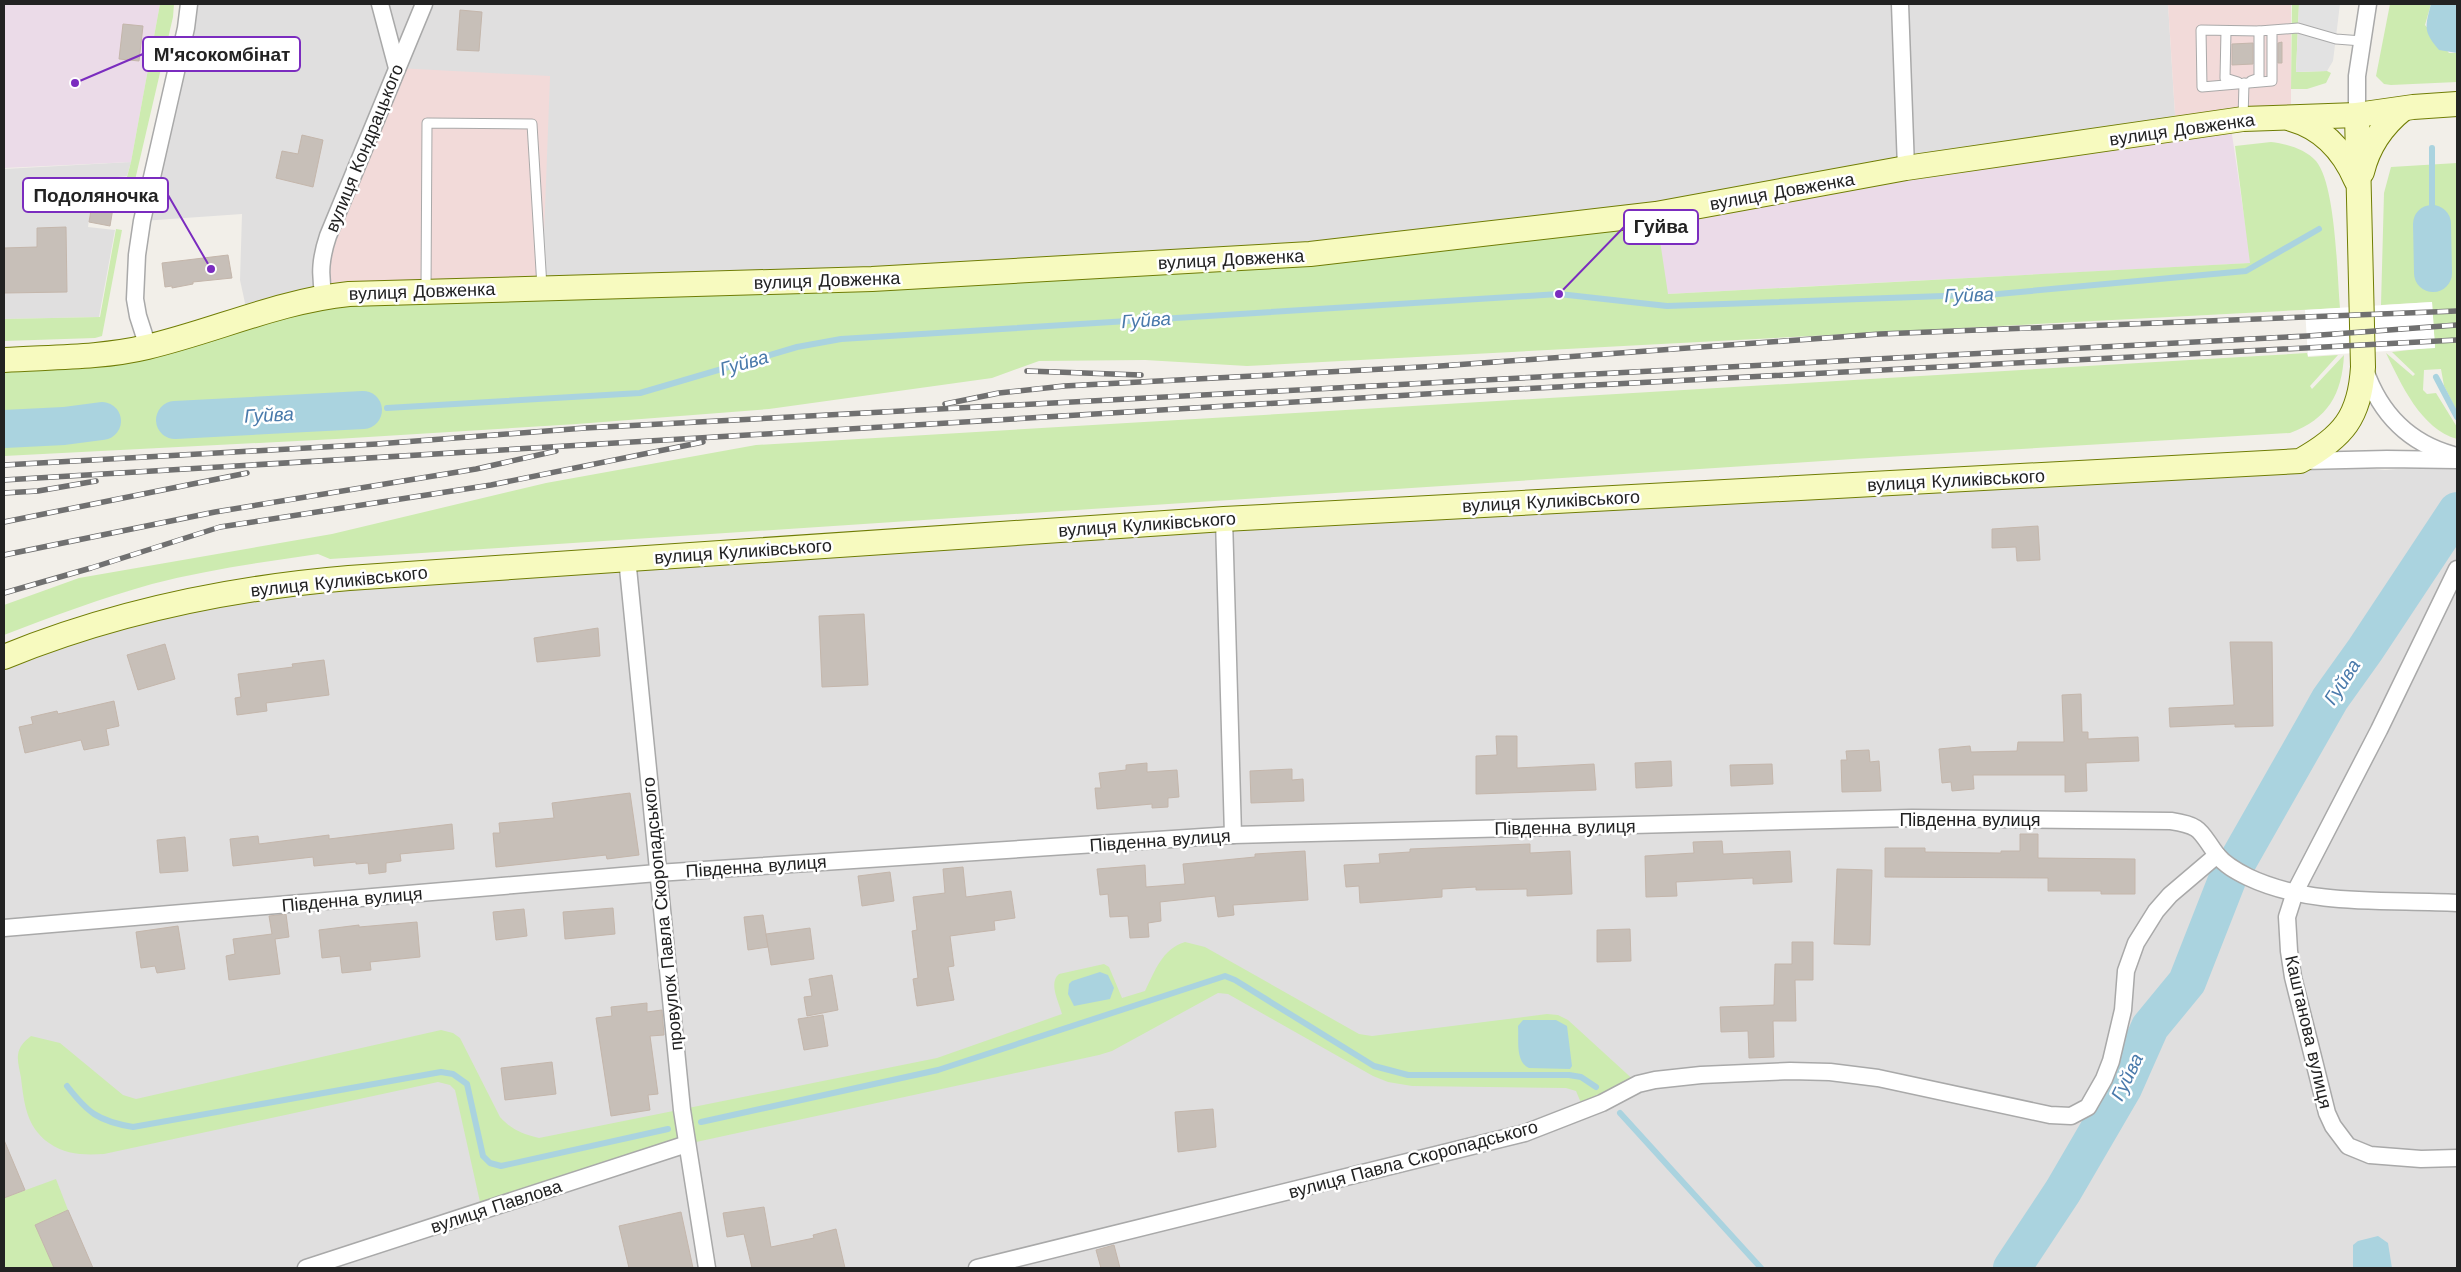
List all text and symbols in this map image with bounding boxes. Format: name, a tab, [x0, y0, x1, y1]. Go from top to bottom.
callout: М'ясокомбінат	[143, 37, 300, 71]
text: М'ясокомбінат	[154, 43, 290, 66]
street label: вулиця Кондрацького	[321, 61, 407, 235]
street label: вулиця Довженка	[2108, 108, 2257, 150]
street label: вулиця Довженка	[1708, 168, 1857, 214]
callout: Подоляночка	[23, 178, 168, 212]
text: Подоляночка	[33, 184, 159, 207]
callout: Гуйва	[1624, 210, 1698, 244]
text: Гуйва	[1634, 215, 1689, 238]
street label: вулиця Довженка	[1157, 245, 1306, 273]
street label: вулиця Довженка	[753, 267, 902, 293]
street label: вулиця Довженка	[348, 278, 497, 304]
water label: Гуйва	[1944, 283, 1994, 307]
water label: Гуйва	[1120, 307, 1172, 333]
water label: Гуйва	[717, 345, 771, 381]
water label: Гуйва	[244, 402, 294, 428]
street label: вулиця Куликівського	[1867, 465, 2045, 495]
street label: вулиця Куликівського	[1462, 486, 1640, 516]
street label: вулиця Куликівського	[1057, 507, 1237, 541]
street label: вулиця Куликівського	[653, 534, 833, 568]
street label: вулиця Куликівського	[249, 561, 429, 601]
water label: Гуйва	[2319, 655, 2365, 709]
street label: провулок Павла Скоропадського	[637, 776, 687, 1052]
street label: Південна вулиця	[1899, 809, 2041, 830]
street label: Південна вулиця	[1494, 815, 1636, 839]
street label: Південна вулиця	[1089, 825, 1231, 855]
street label: Південна вулиця	[685, 851, 827, 881]
street label: Південна вулиця	[281, 882, 423, 916]
street label: Каштанова вулиця	[2281, 953, 2337, 1111]
water label: Гуйва	[2106, 1050, 2148, 1104]
street label: вулиця Павла Скоропадського	[1286, 1116, 1540, 1202]
street label: вулиця Павлова	[428, 1175, 565, 1237]

